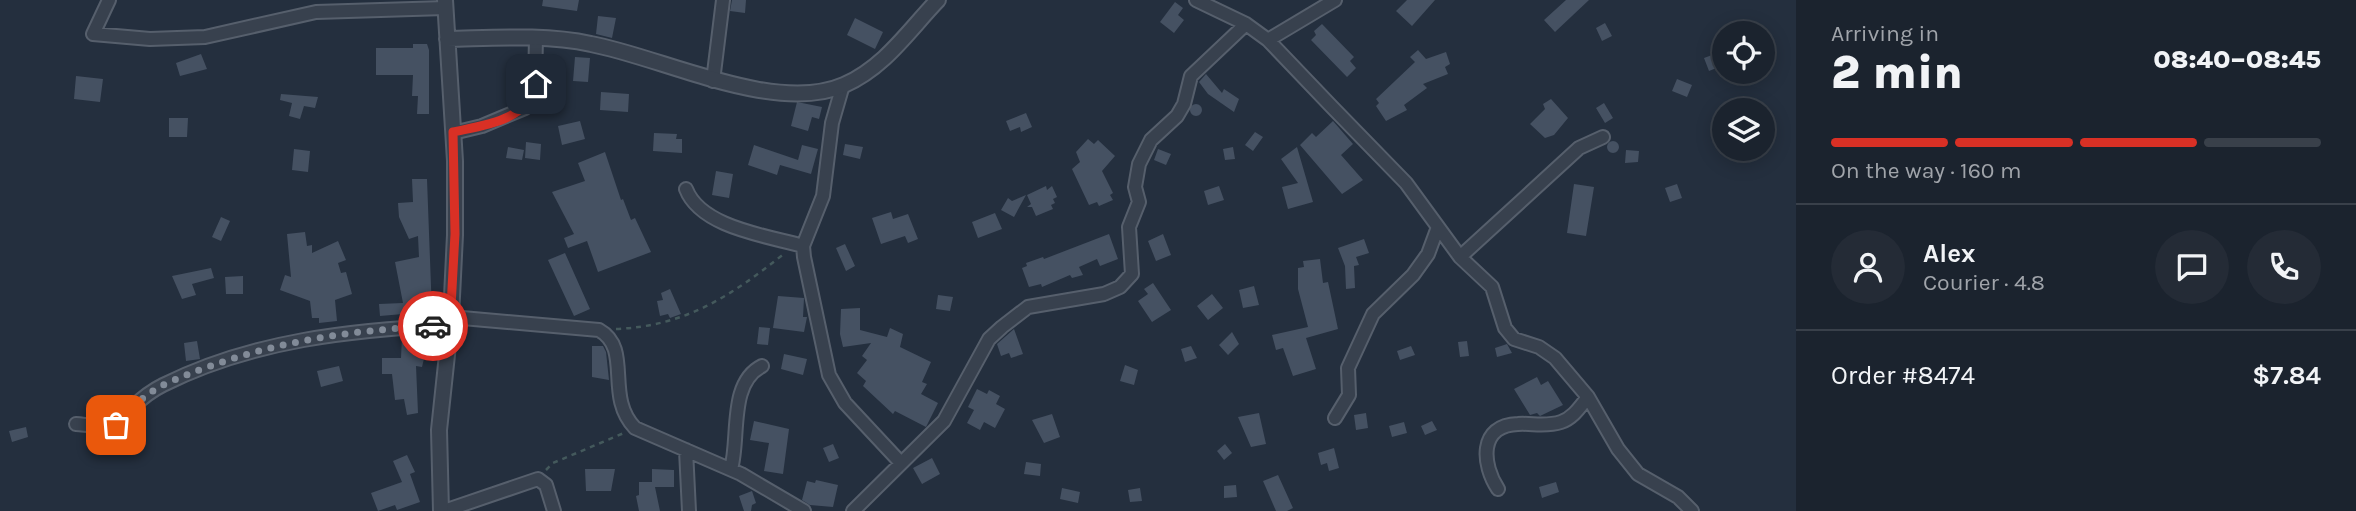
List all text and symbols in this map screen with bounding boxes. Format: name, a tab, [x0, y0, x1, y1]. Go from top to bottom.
text: Arriving in	[1831, 20, 1939, 47]
map controls	[1712, 21, 1775, 161]
button: locate	[1712, 21, 1775, 84]
text: 08:40–08:45	[2153, 44, 2321, 75]
text: 2 min	[1831, 46, 1963, 100]
pin	[506, 54, 566, 114]
icon: home	[517, 65, 555, 103]
button: layers	[1712, 98, 1775, 161]
text: On the way · 160 m	[1831, 157, 2021, 184]
button: person	[1831, 230, 1905, 304]
button: chat	[2155, 230, 2229, 304]
button: phone	[2247, 230, 2321, 304]
text: Alex	[1923, 238, 1975, 269]
text: Courier · 4.8	[1923, 269, 2045, 296]
courier	[398, 291, 468, 361]
icon: car	[414, 307, 452, 345]
text: Order #8474	[1831, 360, 1975, 391]
text: $7.84	[2252, 360, 2321, 391]
pin	[86, 395, 146, 455]
icon: bag	[97, 406, 135, 444]

